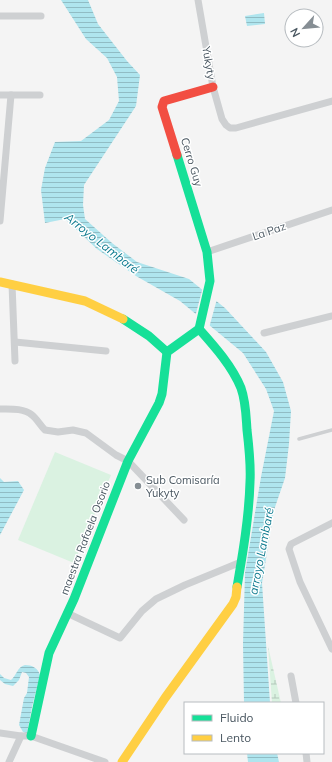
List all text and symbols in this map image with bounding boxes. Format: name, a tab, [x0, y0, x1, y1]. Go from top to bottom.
north arrow	[284, 8, 324, 48]
text: N	[287, 26, 303, 39]
street label: Yukyty	[199, 44, 219, 81]
street label: Cerro Guy	[178, 136, 206, 188]
water label: Arroyo Lambaré	[61, 209, 142, 277]
street label: La Paz	[250, 219, 288, 243]
place label: Sub Comisaría Yukyty	[145, 473, 220, 500]
street label: maestra Rafaela Osorio	[57, 479, 113, 597]
marker: Sub Comisaría Yukyty	[133, 481, 143, 491]
water label: arroyo Lambaré	[245, 506, 277, 596]
legend	[184, 702, 324, 754]
text: Fluido	[220, 710, 254, 725]
text: Lento	[220, 730, 251, 745]

